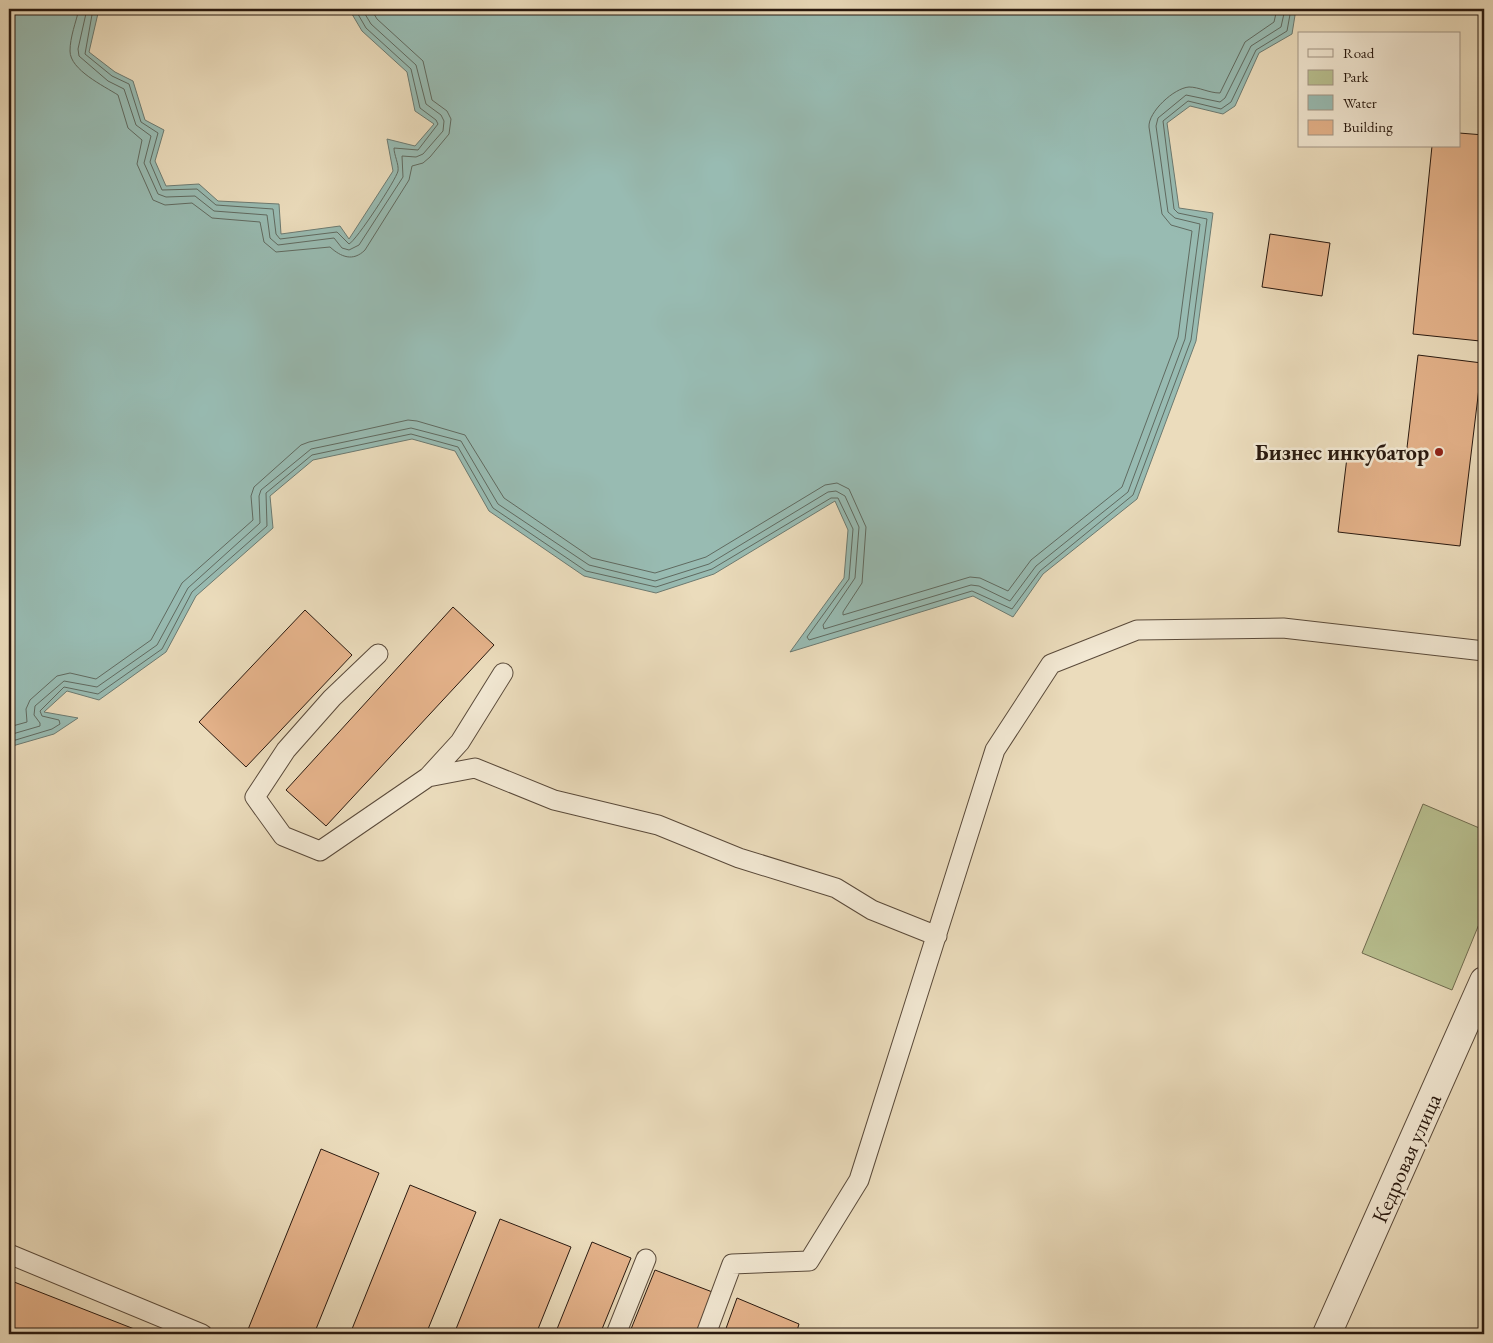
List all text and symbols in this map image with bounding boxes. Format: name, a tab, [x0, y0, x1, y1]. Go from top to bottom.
legend	[1298, 32, 1460, 148]
text: Road	[1343, 43, 1375, 62]
text: Park	[1343, 67, 1370, 86]
text: Water	[1343, 93, 1377, 112]
text: Building	[1343, 117, 1393, 136]
place label: Бизнес инкубатор	[1255, 438, 1429, 467]
marker: Бизнес инкубатор	[1433, 446, 1445, 458]
street label: Кедровая улица	[1365, 1089, 1448, 1227]

